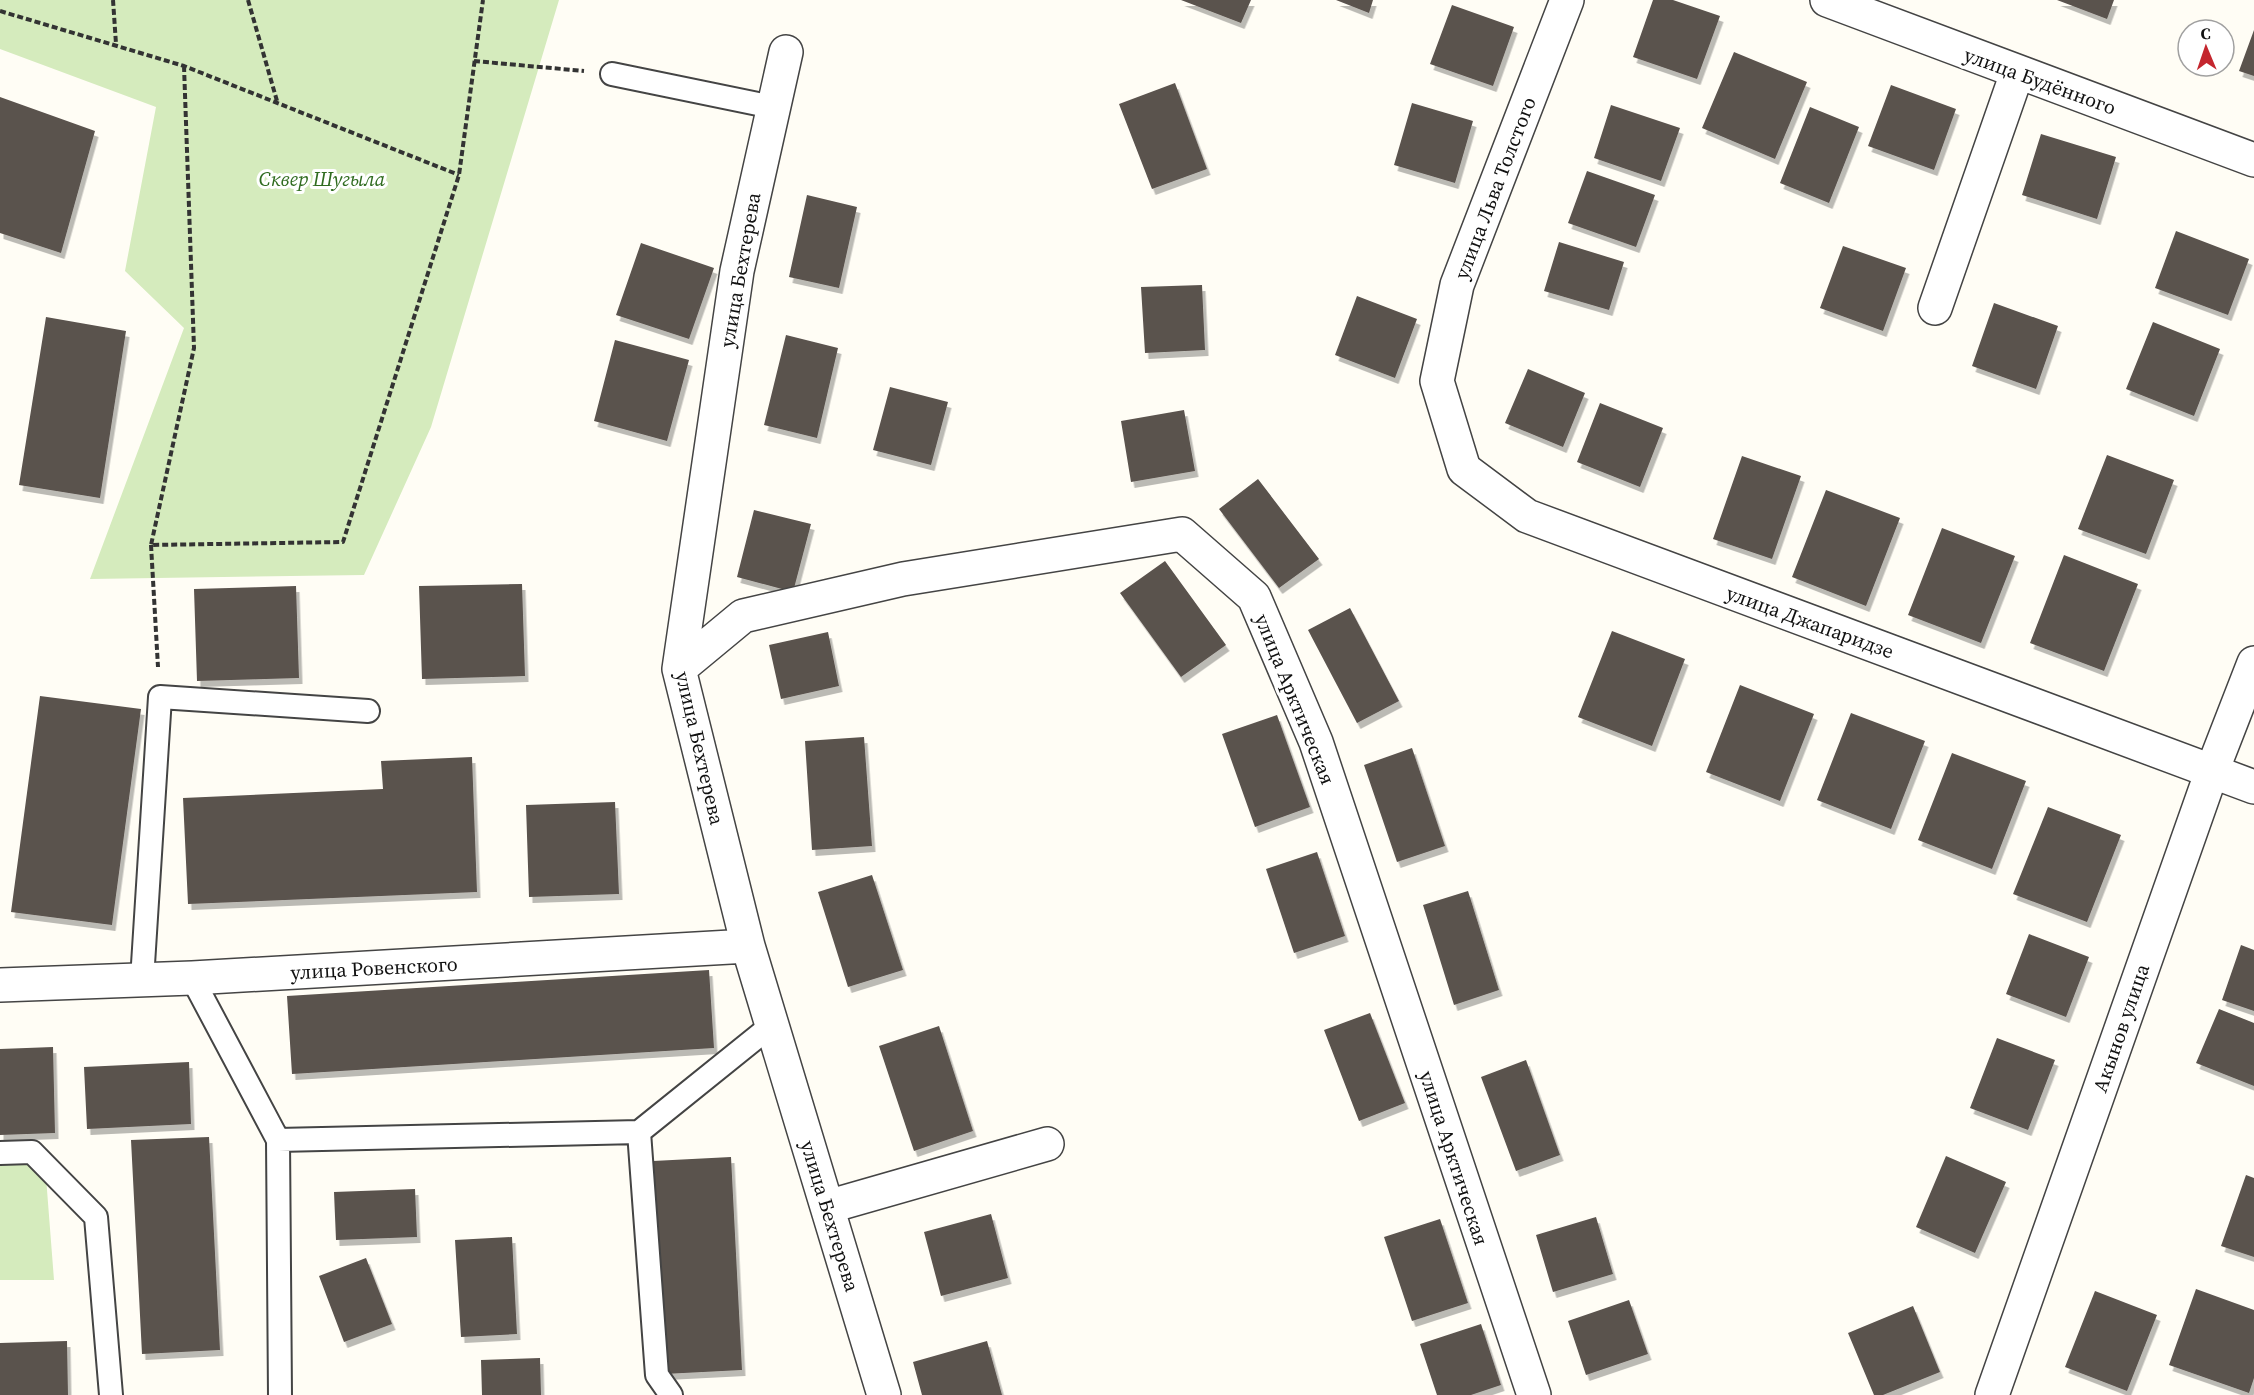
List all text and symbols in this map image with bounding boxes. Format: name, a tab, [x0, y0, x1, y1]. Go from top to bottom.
north arrow	[2176, 18, 2236, 78]
text: С	[2200, 22, 2211, 44]
street label: улица Будённого	[1960, 41, 2120, 122]
street label: улица Льва Толстого	[1447, 93, 1543, 283]
park label: Сквер Шугыла	[259, 165, 386, 193]
street label: улица Бехтерева	[713, 190, 768, 350]
street label: улица Джапаридзе	[1722, 579, 1898, 665]
street label: улица Арктическая	[1248, 609, 1342, 789]
street label: улица Бехтерева	[669, 668, 731, 828]
street label: улица Ровенского	[290, 950, 458, 986]
street label: Акынов улица	[2086, 959, 2156, 1096]
street label: улица Арктическая	[1413, 1067, 1495, 1249]
street label: улица Бехтерева	[794, 1137, 867, 1296]

